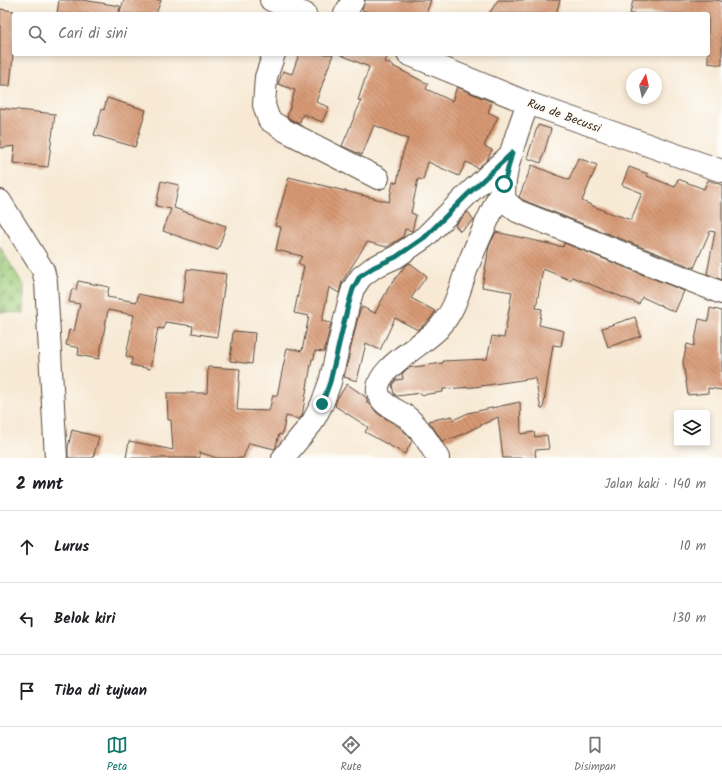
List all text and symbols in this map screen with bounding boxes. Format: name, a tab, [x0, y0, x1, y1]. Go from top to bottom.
search box	[12, 12, 710, 56]
text: Cari di sini	[58, 22, 127, 46]
icon: search	[26, 23, 48, 45]
north arrow	[626, 68, 662, 104]
street label: Rua de Becussi	[525, 94, 604, 138]
route start	[495, 175, 513, 193]
route end	[313, 395, 331, 413]
map controls	[674, 410, 710, 446]
button: layers	[674, 410, 710, 446]
text: 2 mnt	[16, 471, 63, 498]
text: Jalan kaki · 140 m	[604, 474, 706, 495]
text: Lurus	[54, 535, 89, 559]
icon: ahead	[16, 536, 38, 558]
text: 10 m	[680, 536, 706, 557]
text: Belok kiri	[54, 607, 115, 631]
icon: left	[16, 608, 38, 630]
text: 130 m	[672, 608, 706, 629]
text: Tiba di tujuan	[54, 679, 147, 703]
icon: arrive	[16, 680, 38, 702]
tab: Peta	[106, 734, 128, 776]
tab: Rute	[340, 734, 362, 776]
tab: Disimpan	[574, 734, 616, 776]

